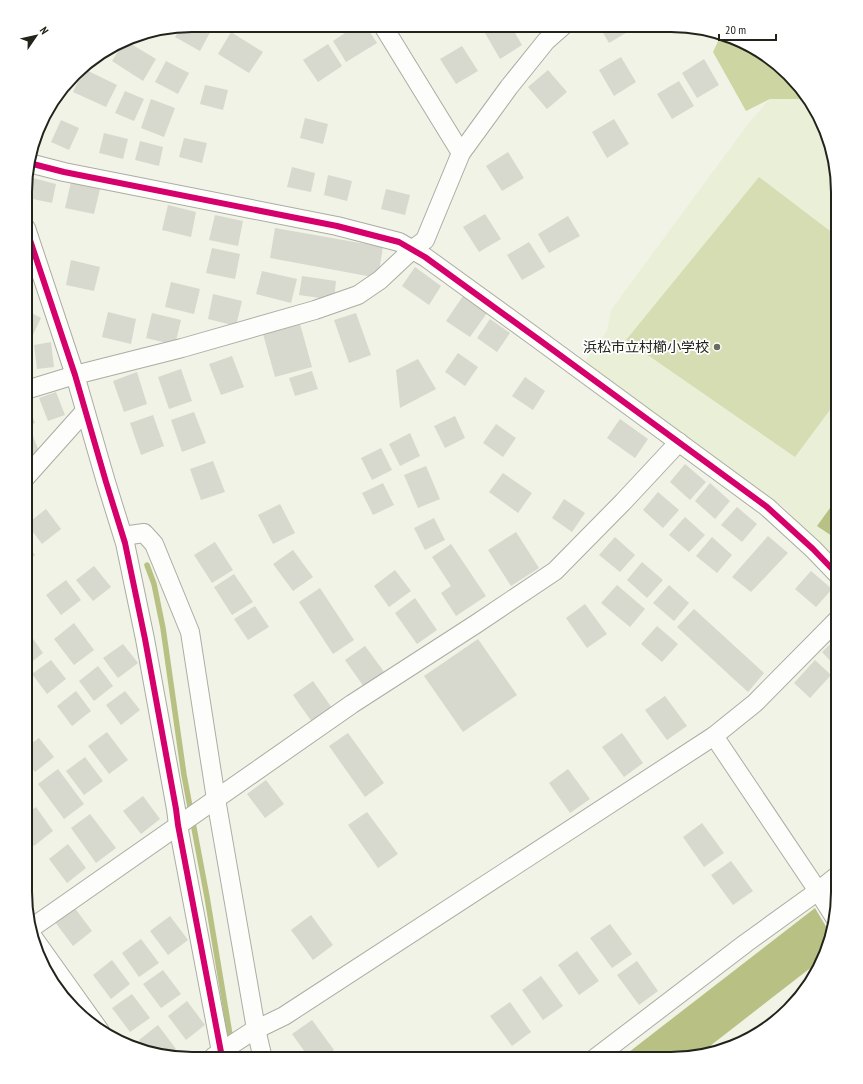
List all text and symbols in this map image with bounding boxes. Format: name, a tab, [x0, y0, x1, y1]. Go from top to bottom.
north arrow	[16, 16, 56, 56]
scale bar	[719, 16, 776, 42]
text: 20 m	[725, 22, 746, 37]
text: N	[37, 24, 52, 37]
place label: 浜松市立村櫛小学校	[583, 338, 709, 356]
marker: 浜松市立村櫛小学校	[712, 342, 722, 352]

